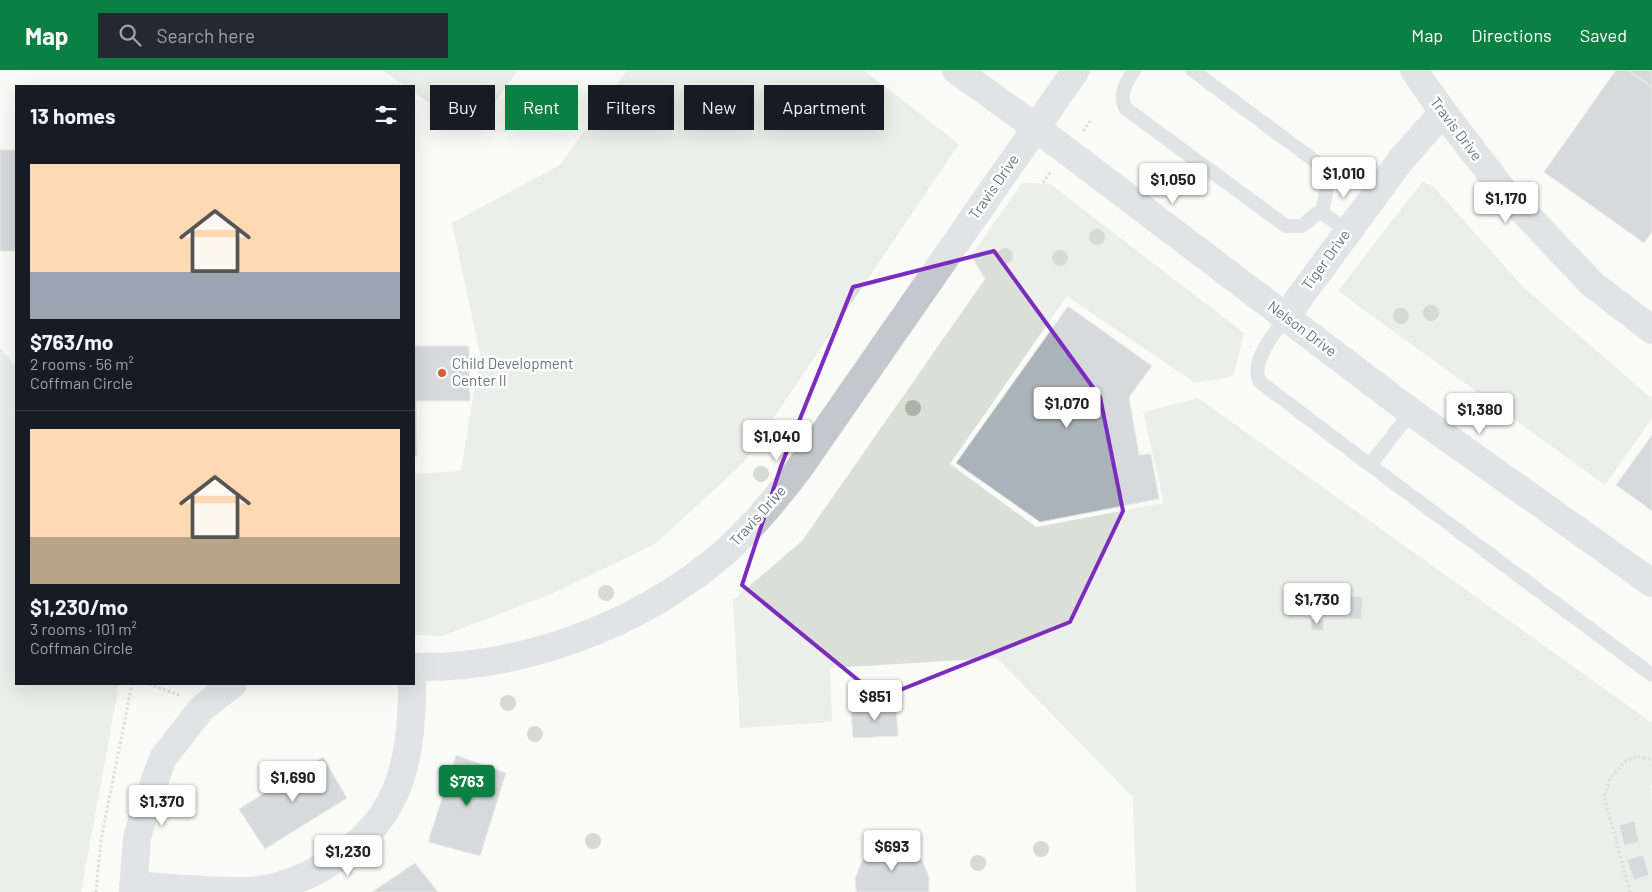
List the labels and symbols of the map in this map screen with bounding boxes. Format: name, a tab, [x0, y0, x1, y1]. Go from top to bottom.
street label: Travis Drive	[1427, 93, 1487, 164]
street label: Travis Drive	[964, 150, 1022, 222]
pin: $1,010	[1303, 156, 1385, 199]
pin: $1,050	[1132, 162, 1214, 205]
pin: $1,170	[1465, 182, 1547, 224]
street label: Tiger Drive	[1297, 226, 1353, 293]
street label: Nelson Drive	[1265, 296, 1341, 360]
place label: Child Development Center II	[452, 354, 573, 389]
marker: Child Development Center II	[436, 367, 448, 379]
pin: $1,070	[1026, 386, 1108, 429]
pin: $1,380	[1439, 392, 1521, 435]
pin: $1,040	[736, 420, 818, 462]
street label: Travis Drive	[725, 481, 789, 549]
pin: $1,730	[1276, 582, 1358, 625]
pin: $851	[845, 680, 905, 722]
pin: $1,690	[252, 760, 334, 803]
pin: $763	[437, 764, 497, 807]
pin: $1,370	[121, 784, 203, 827]
pin: $693	[862, 830, 922, 872]
pin: $1,230	[307, 834, 389, 877]

